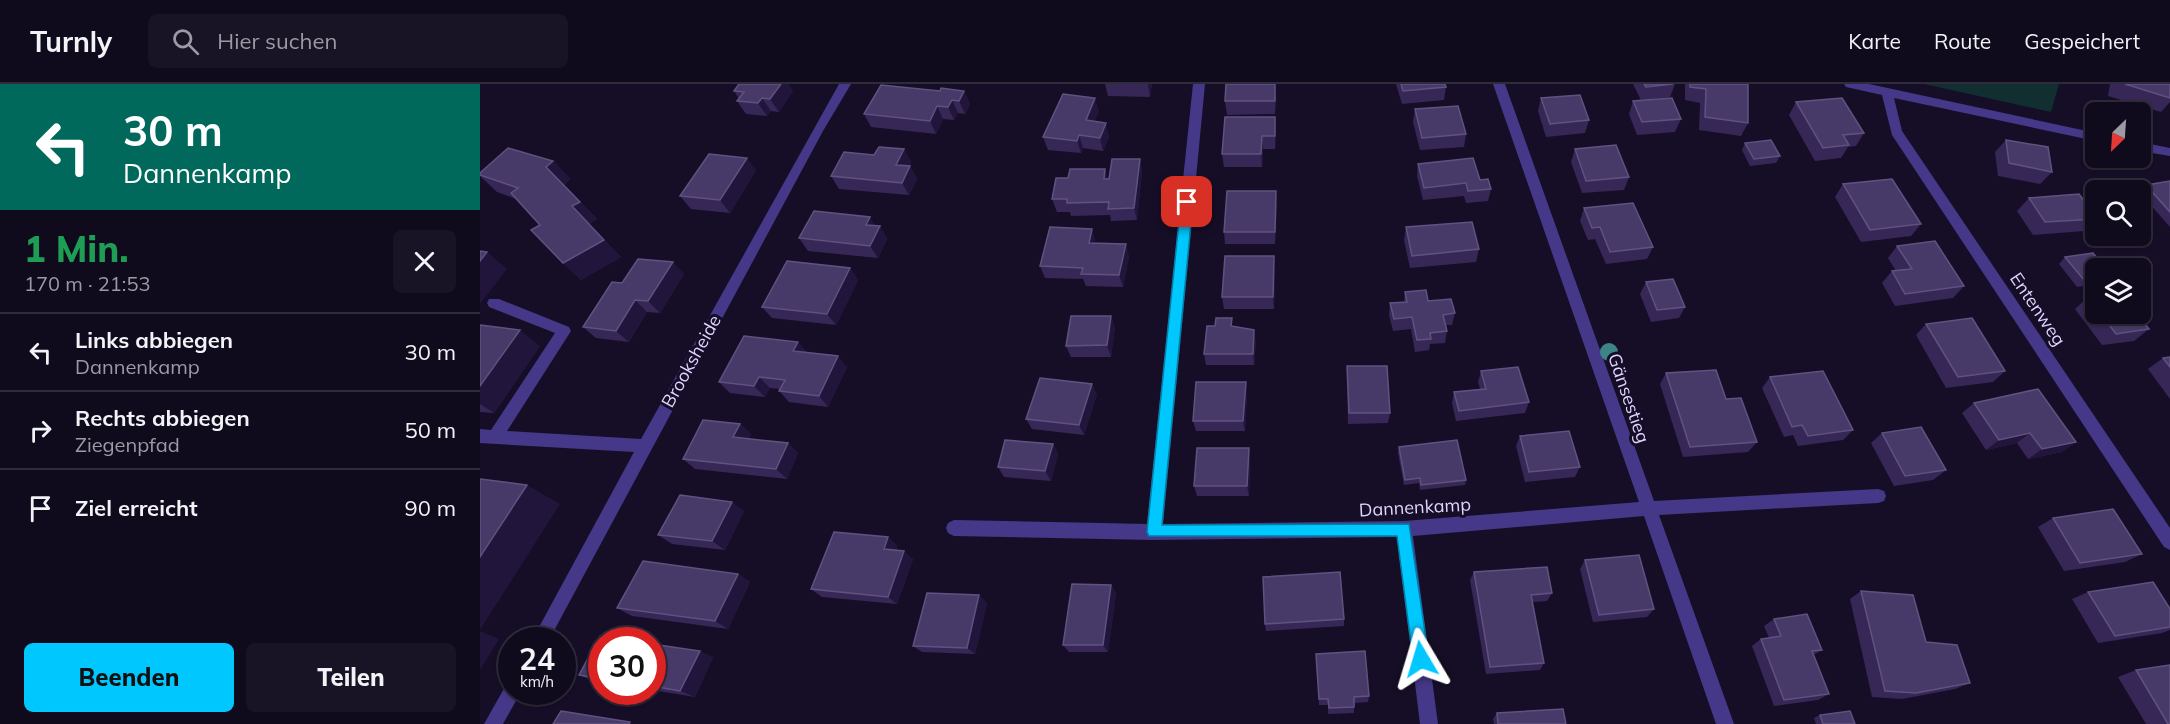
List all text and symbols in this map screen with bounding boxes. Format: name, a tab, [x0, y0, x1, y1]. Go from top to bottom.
search box	[148, 14, 568, 68]
text: Turnly	[30, 24, 112, 59]
icon: search	[169, 25, 202, 58]
text: Hier suchen	[217, 27, 337, 55]
text: Karte	[1848, 28, 1901, 54]
text: Route	[1934, 28, 1991, 54]
text: Gespeichert	[2024, 28, 2140, 54]
north arrow	[2085, 102, 2151, 168]
map controls	[2085, 102, 2151, 324]
text: 30 m	[123, 104, 223, 157]
icon: left	[24, 108, 102, 186]
text: Dannenkamp	[123, 156, 291, 190]
pin	[1161, 176, 1212, 227]
button: search	[2085, 180, 2151, 246]
icon: arrive	[1170, 185, 1203, 218]
text: 1 Min.	[24, 226, 129, 271]
button: close	[393, 230, 456, 293]
button: layers	[2085, 258, 2151, 324]
street label: Entenweg	[2005, 268, 2071, 350]
text: 170 m · 21:53	[24, 271, 150, 296]
street label: Brooksheide	[656, 311, 726, 411]
text: Links abbiegen	[75, 326, 233, 354]
icon: left	[24, 336, 57, 369]
text: 30 m	[405, 338, 456, 366]
street label: Gänsestieg	[1603, 350, 1655, 446]
text: Dannenkamp	[75, 354, 200, 379]
text: Rechts abbiegen	[75, 404, 250, 432]
icon: right	[24, 414, 57, 447]
text: 50 m	[405, 416, 456, 444]
text: Ziegenpfad	[75, 432, 180, 457]
icon: arrive	[24, 492, 57, 525]
street label: Dannenkamp	[1358, 493, 1472, 521]
text: Ziel erreicht	[75, 494, 198, 522]
text: 90 m	[405, 494, 456, 522]
speed limit sign: 30	[588, 627, 666, 705]
position arrow	[1389, 627, 1453, 691]
text: 24	[519, 640, 555, 678]
button: Beenden	[24, 643, 234, 712]
button: Teilen	[246, 643, 456, 712]
text: km/h	[520, 672, 554, 691]

